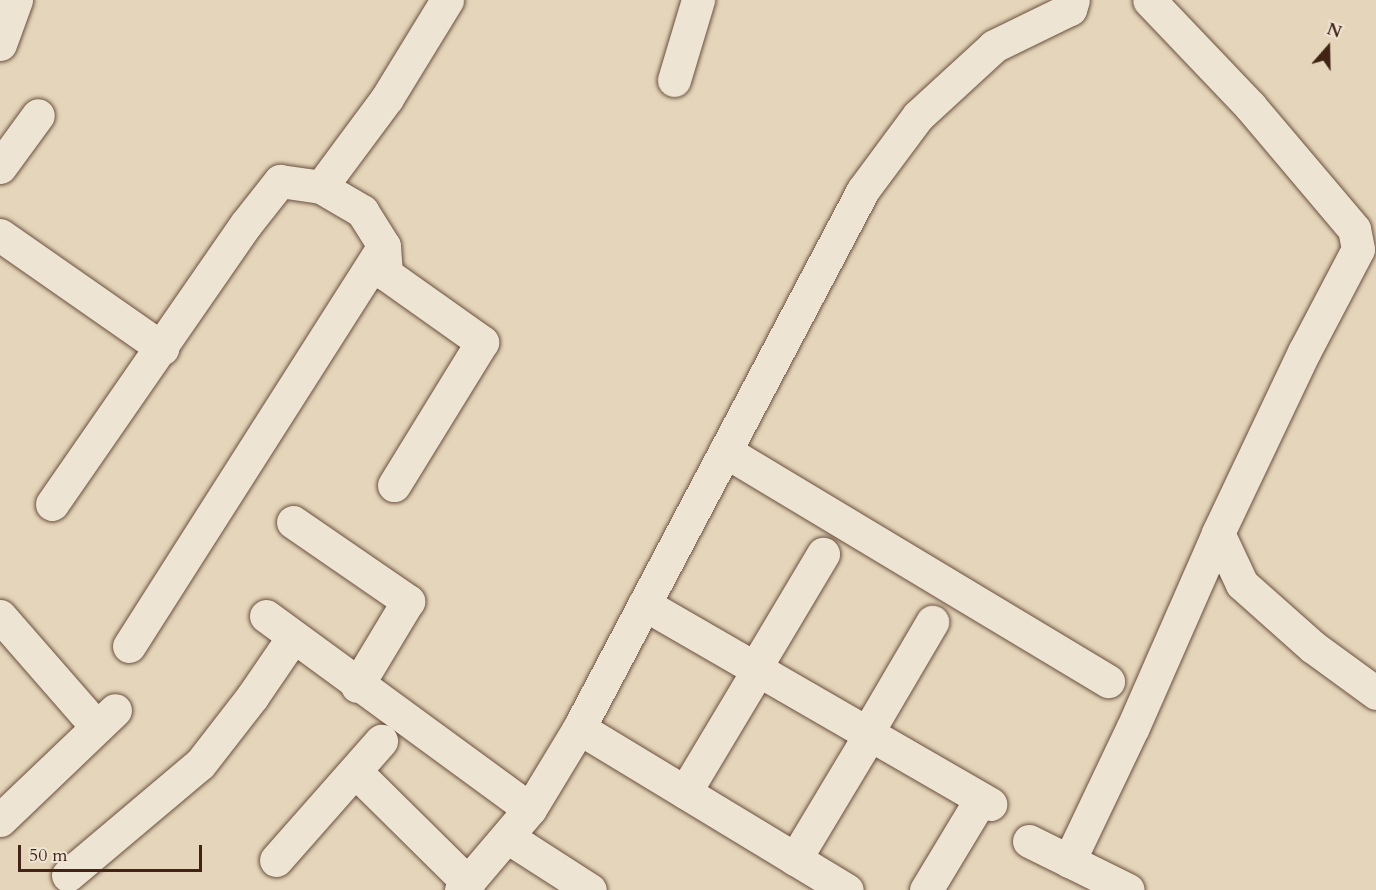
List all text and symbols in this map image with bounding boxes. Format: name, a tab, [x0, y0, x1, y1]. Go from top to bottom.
north arrow	[1298, 18, 1358, 78]
text: N	[1324, 18, 1344, 44]
scale bar	[21, 833, 206, 871]
text: 50 m	[29, 843, 68, 868]

